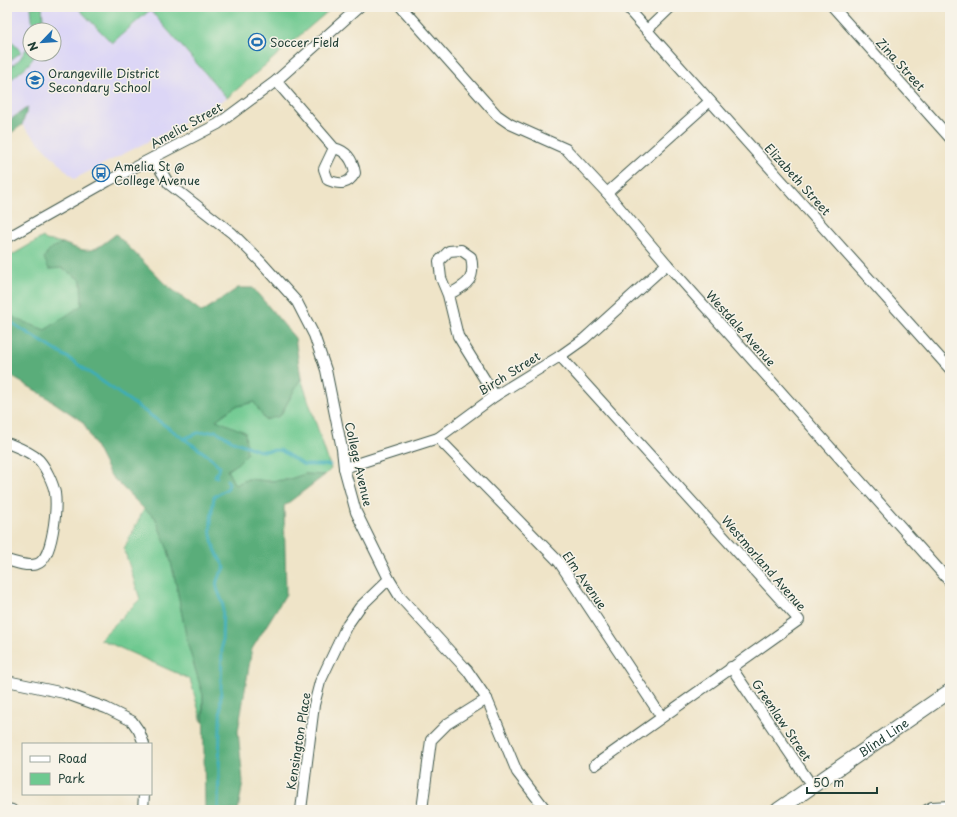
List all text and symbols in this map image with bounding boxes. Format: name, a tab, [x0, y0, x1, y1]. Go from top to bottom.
north arrow	[22, 22, 62, 62]
sports icon: Soccer Field	[247, 32, 267, 52]
place label: Soccer Field	[270, 33, 339, 51]
street label: Zina Street	[872, 34, 930, 95]
text: N	[23, 39, 42, 54]
place label: Orangeville District Secondary School	[48, 64, 160, 96]
school or university icon: Orangeville District Secondary School	[25, 70, 45, 90]
street label: Amelia Street	[147, 98, 225, 152]
street label: Elizabeth Street	[761, 139, 835, 219]
place label: Amelia St @ College Avenue	[114, 157, 200, 189]
bus stop icon: Amelia St @ College Avenue	[91, 163, 111, 183]
street label: Westdale Avenue	[702, 286, 780, 370]
street label: Birch Street	[475, 347, 543, 399]
street label: College Avenue	[341, 420, 377, 508]
street label: Westmorland Avenue	[717, 511, 811, 615]
street label: Elm Avenue	[558, 547, 612, 613]
street label: Greenlaw Street	[748, 675, 816, 765]
street label: Kensington Place	[281, 691, 315, 791]
street label: Blind Line	[855, 713, 912, 761]
legend	[22, 743, 152, 795]
text: Road	[58, 749, 87, 767]
text: Park	[58, 769, 85, 787]
scale bar	[807, 769, 877, 795]
text: 50 m	[813, 773, 844, 791]

